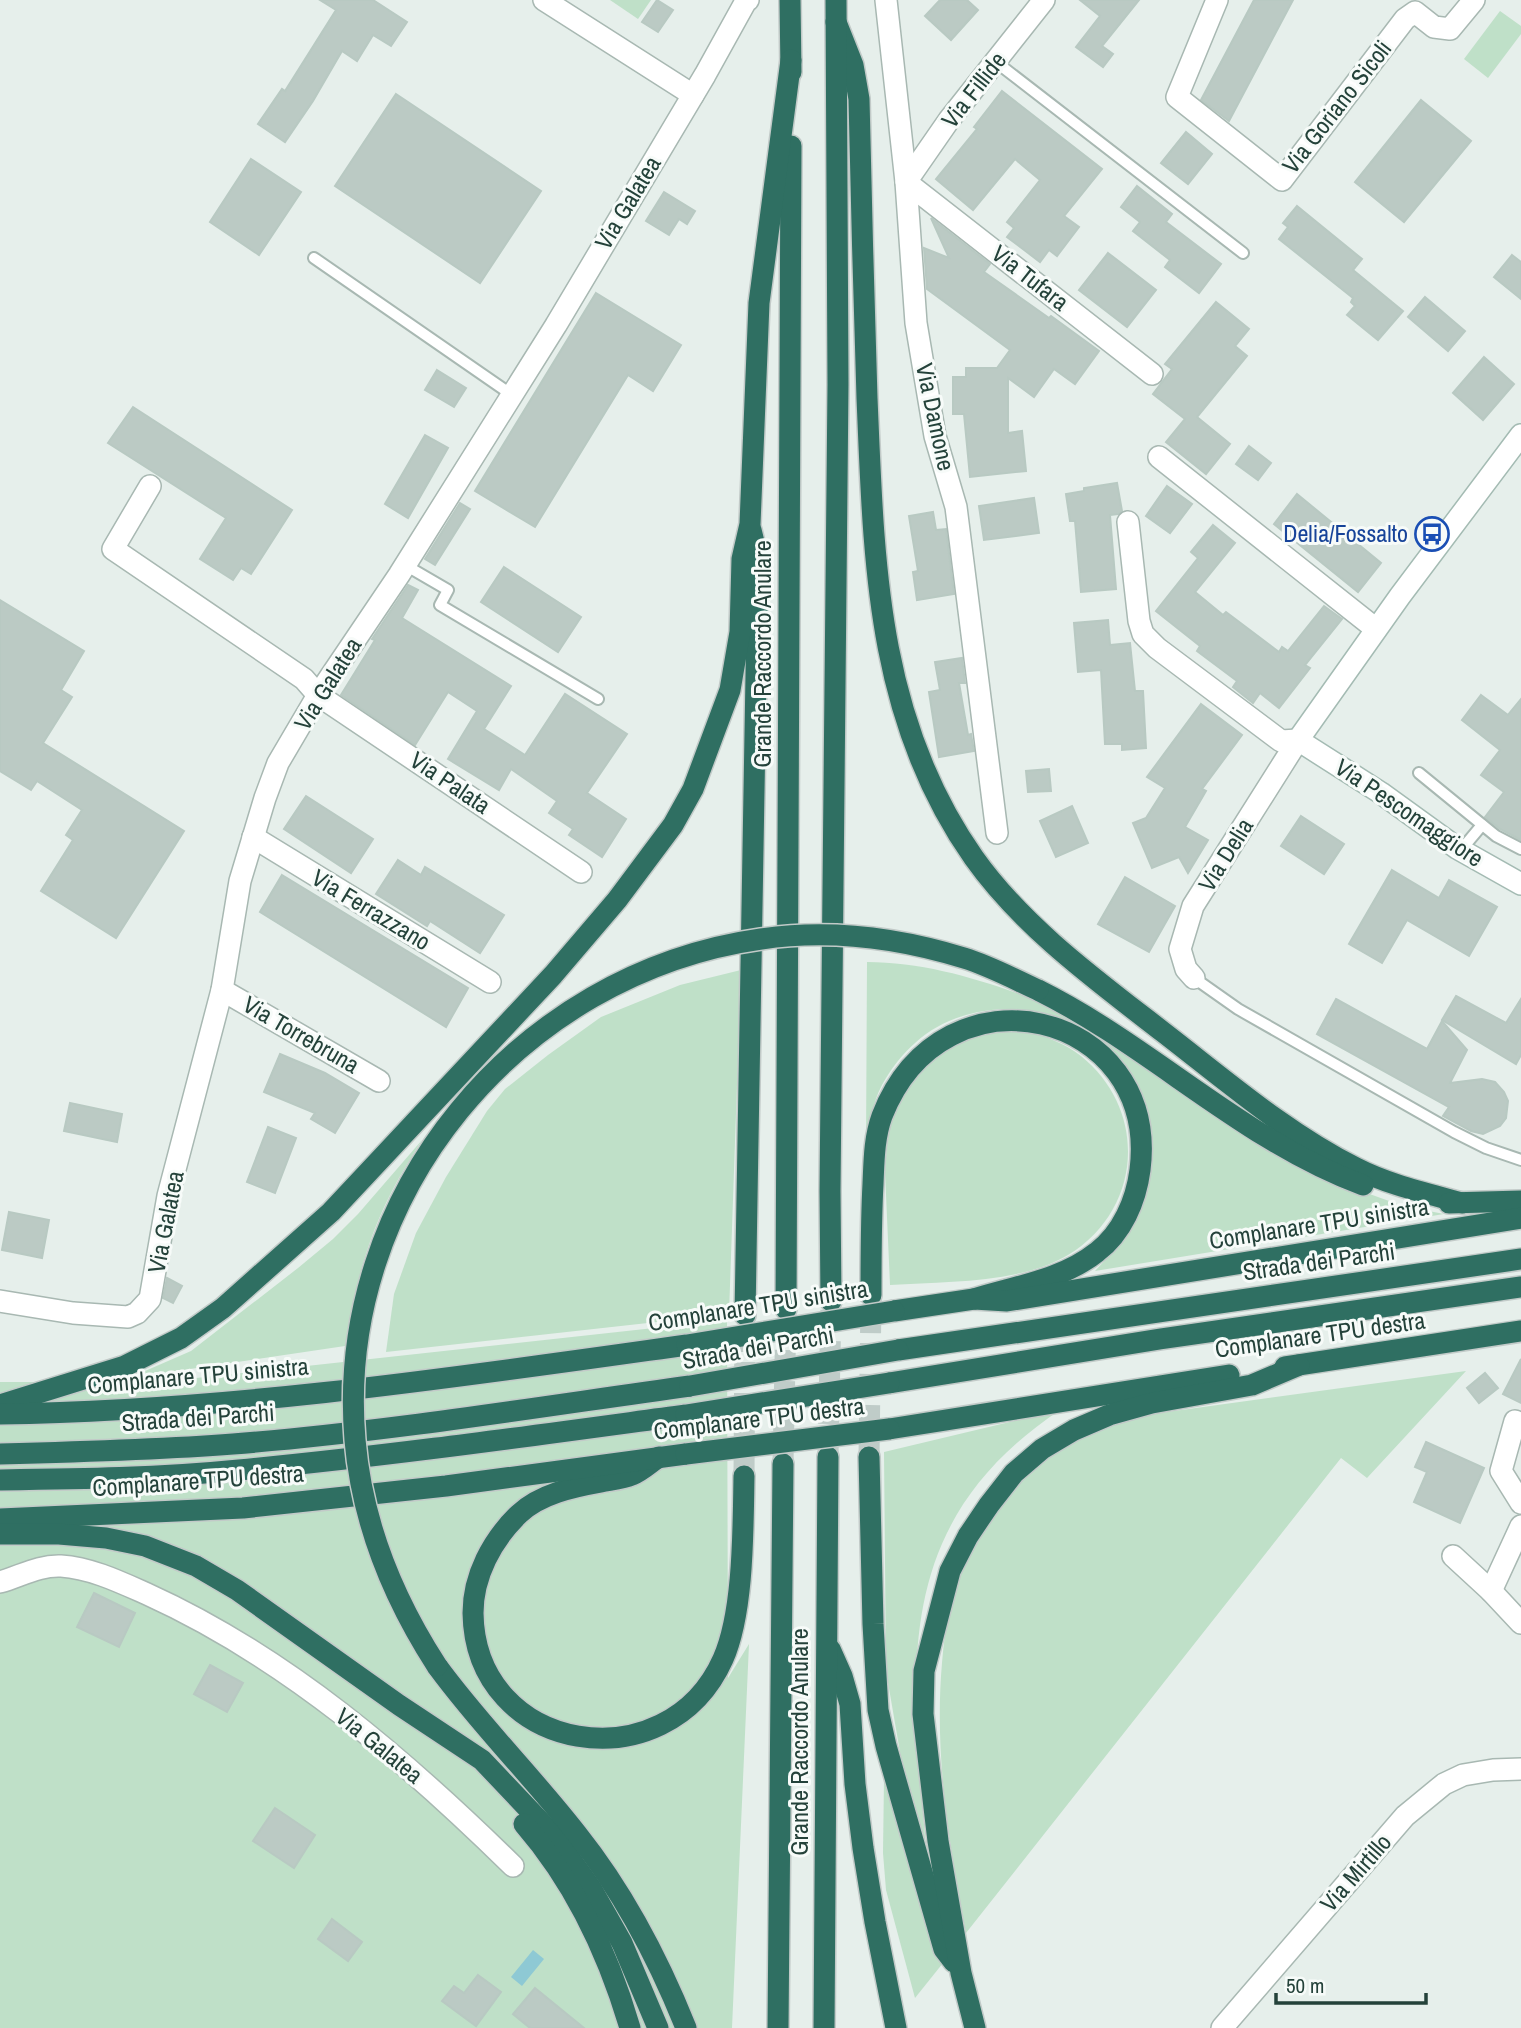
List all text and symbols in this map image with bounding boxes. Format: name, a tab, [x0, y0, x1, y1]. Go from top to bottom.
street label: Via Goriano Sicoli	[1274, 33, 1398, 179]
street label: Via Fillide	[933, 45, 1013, 134]
street label: Via Galatea	[587, 150, 668, 255]
street label: Via Tufara	[985, 237, 1076, 317]
street label: Via Damone	[909, 360, 963, 473]
bus stop icon: Delia/Fossalto	[1413, 515, 1451, 553]
place label: Delia/Fossalto	[1283, 517, 1408, 549]
street label: Grande Raccordo Anulare	[746, 540, 778, 768]
street label: Via Galatea	[286, 631, 368, 736]
street label: Via Palata	[404, 744, 497, 821]
street label: Via Pescomaggiore	[1329, 751, 1490, 874]
street label: Via Delia	[1190, 812, 1260, 897]
street label: Via Ferrazzano	[306, 861, 437, 957]
street label: Via Torrebruna	[237, 988, 366, 1080]
street label: Via Galatea	[139, 1168, 191, 1276]
street label: Complanare TPU sinistra	[1207, 1190, 1431, 1256]
street label: Strada dei Parchi	[1241, 1235, 1397, 1288]
street label: Complanare TPU sinistra	[646, 1272, 870, 1338]
street label: Complanare TPU destra	[1213, 1303, 1427, 1365]
street label: Strada dei Parchi	[680, 1318, 836, 1376]
street label: Complanare TPU sinistra	[86, 1349, 310, 1401]
street label: Complanare TPU destra	[652, 1389, 866, 1447]
street label: Strada dei Parchi	[120, 1396, 275, 1438]
street label: Complanare TPU destra	[91, 1457, 305, 1503]
street label: Grande Raccordo Anulare	[783, 1628, 815, 1856]
street label: Via Galatea	[329, 1700, 430, 1790]
street label: Via Mirtillo	[1312, 1826, 1398, 1918]
scale bar	[1276, 1962, 1426, 2006]
text: 50 m	[1286, 1971, 1324, 2000]

